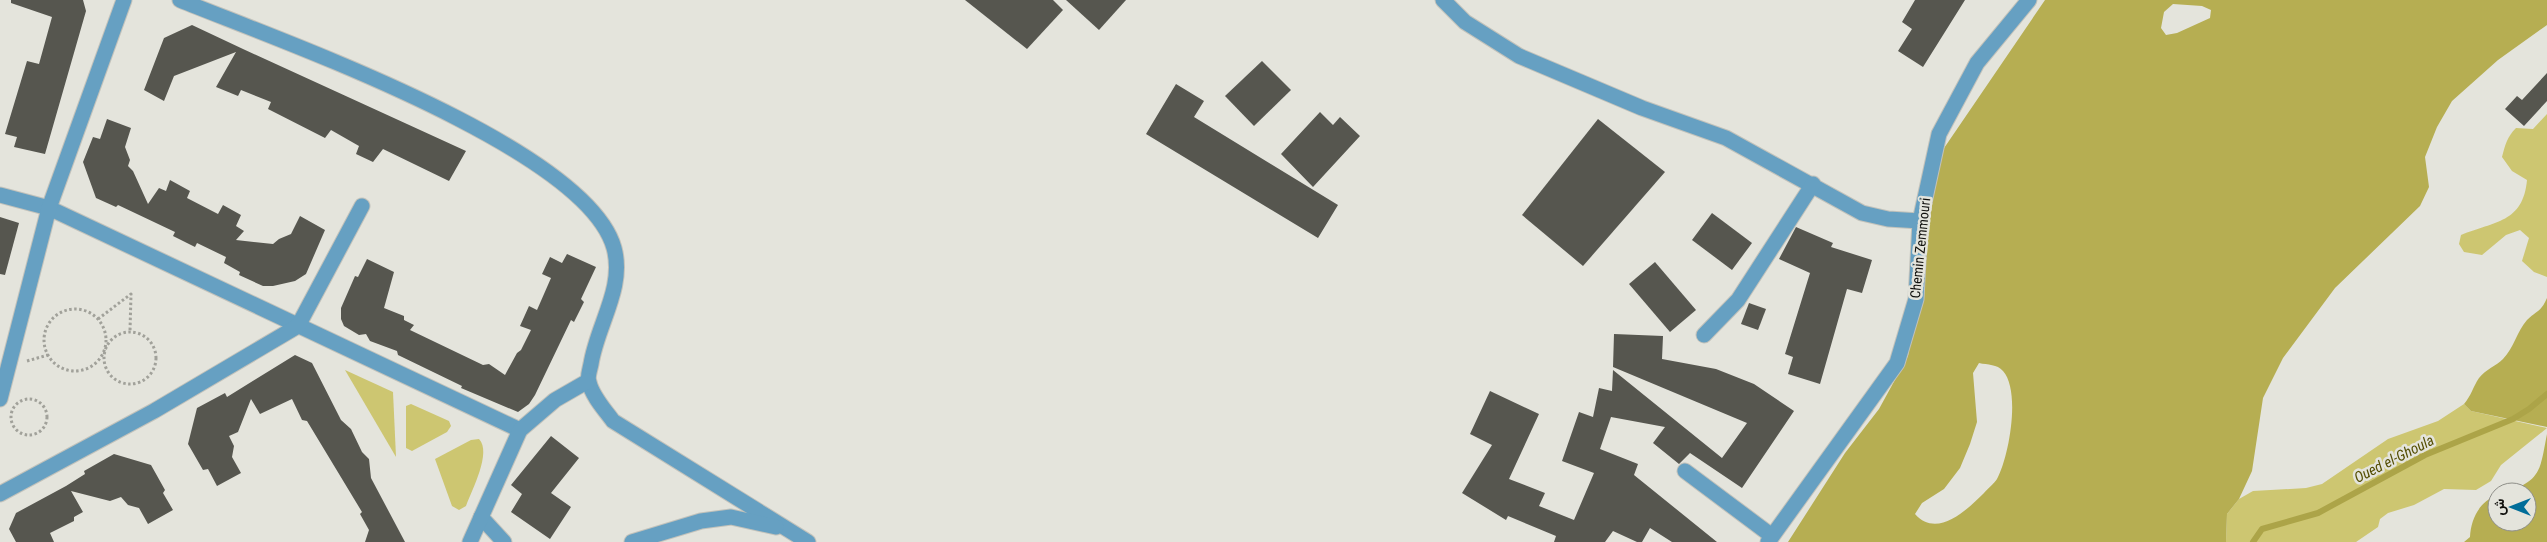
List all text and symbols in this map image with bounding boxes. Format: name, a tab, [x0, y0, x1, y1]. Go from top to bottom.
street label: Chemin Zemmouri	[1907, 197, 1933, 299]
water label: Oued el-Ghoula	[2351, 431, 2437, 487]
north arrow	[2487, 482, 2537, 532]
text: ش	[2491, 498, 2508, 515]

